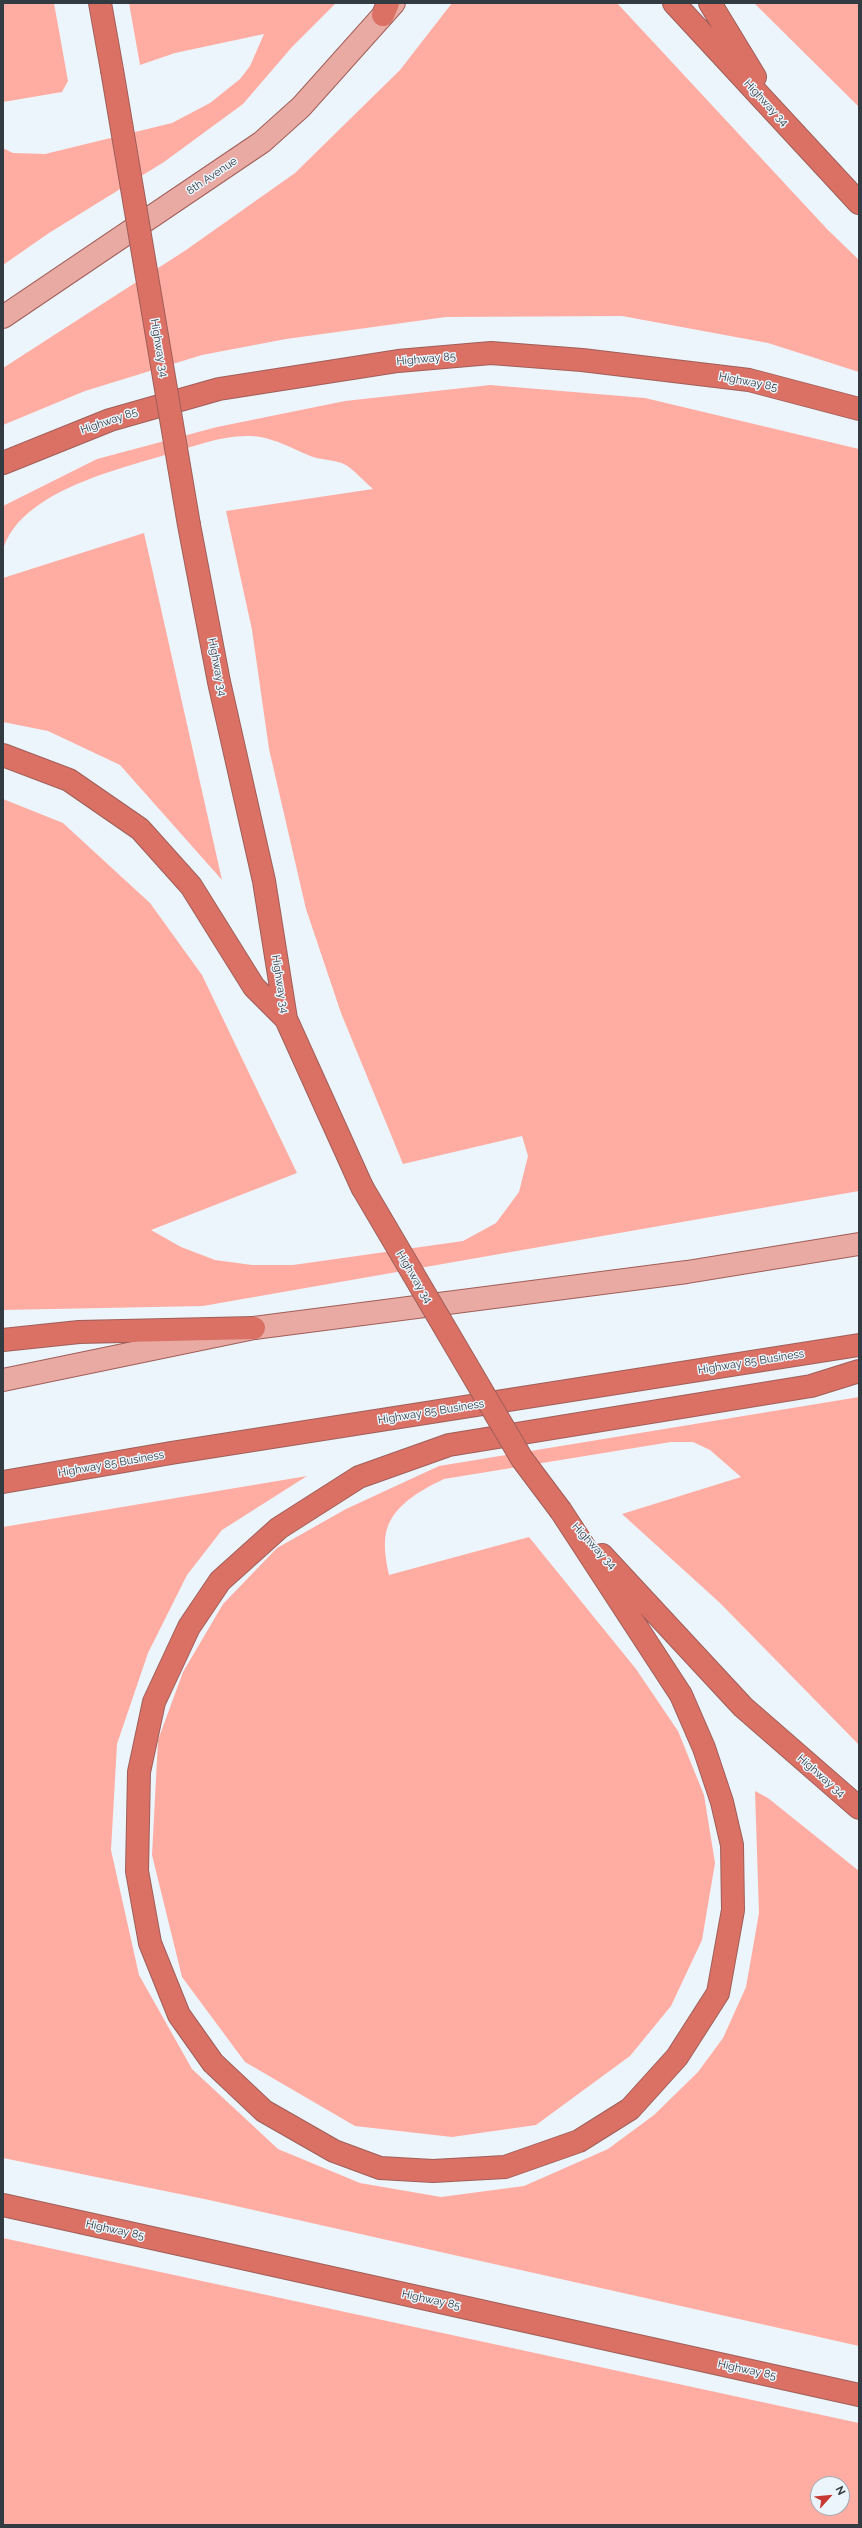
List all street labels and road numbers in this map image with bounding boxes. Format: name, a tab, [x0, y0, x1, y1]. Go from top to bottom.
street label: Highway 34	[741, 77, 791, 129]
street label: 8th Avenue	[184, 154, 240, 198]
street label: Highway 34	[147, 318, 171, 378]
street label: Highway 85	[396, 350, 456, 368]
street label: Highway 85	[718, 370, 778, 394]
street label: Highway 85	[79, 405, 139, 437]
street label: Highway 34	[205, 637, 229, 697]
street label: Highway 34	[269, 954, 291, 1014]
street label: Highway 34	[393, 1248, 435, 1306]
street label: Highway 85 Business	[697, 1347, 805, 1377]
street label: Highway 85 Business	[377, 1397, 485, 1427]
street label: Highway 85 Business	[57, 1448, 165, 1480]
street label: Highway 34	[569, 1520, 619, 1572]
street label: Highway 34	[794, 1752, 848, 1800]
street label: Highway 85	[85, 2217, 145, 2243]
street label: Highway 85	[401, 2287, 461, 2313]
street label: Highway 85	[717, 2357, 777, 2383]

